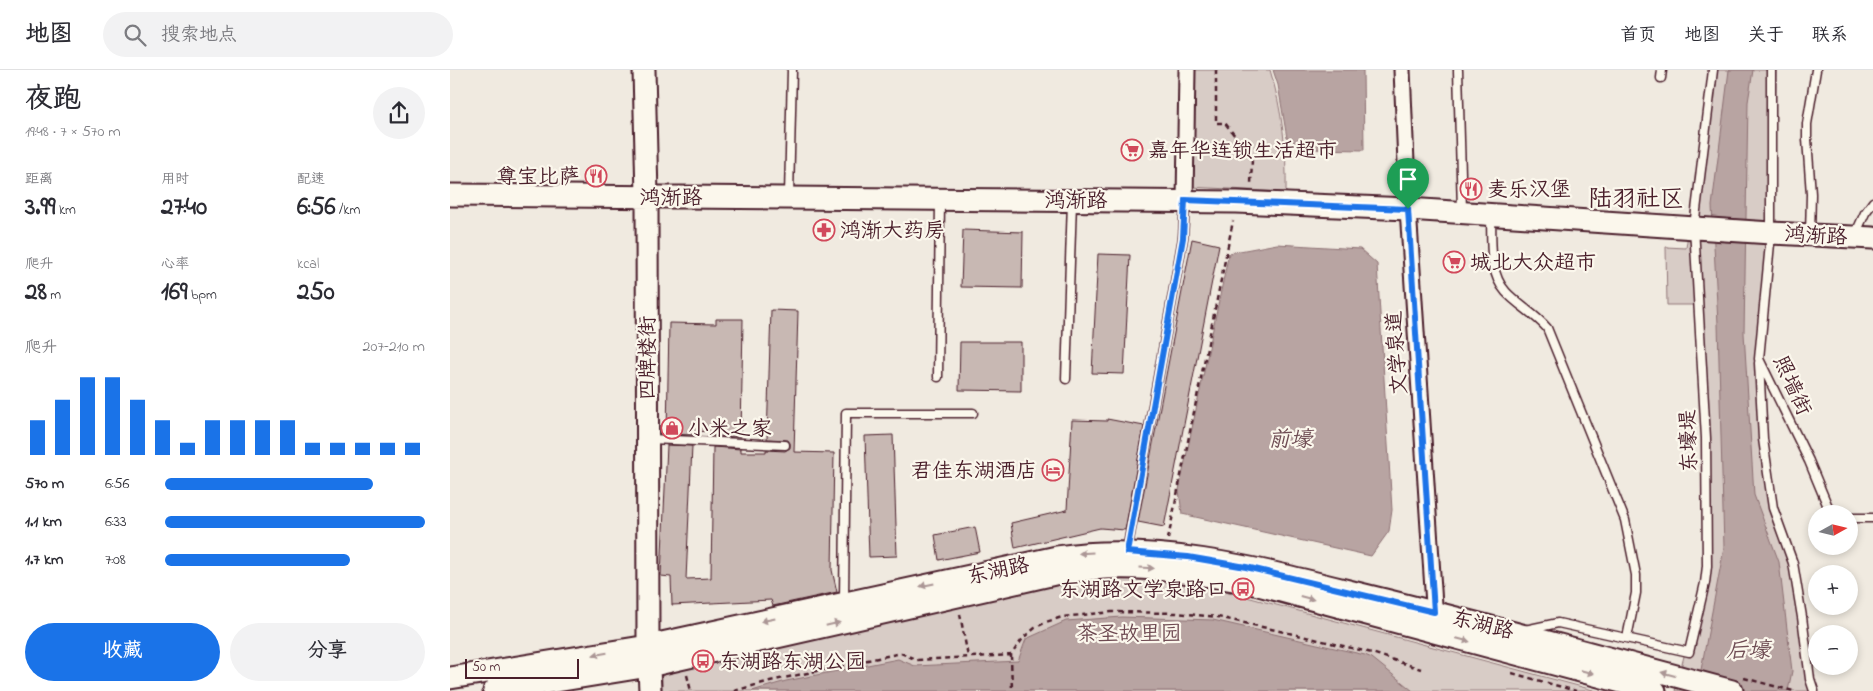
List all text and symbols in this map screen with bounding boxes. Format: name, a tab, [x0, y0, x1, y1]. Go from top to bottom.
search box	[103, 12, 453, 57]
text: 地图	[25, 18, 73, 53]
icon: search	[121, 21, 149, 49]
text: 搜索地点	[161, 22, 237, 49]
text: 首页	[1620, 23, 1656, 49]
text: 地图	[1684, 23, 1720, 49]
text: 关于	[1748, 23, 1784, 49]
text: 联系	[1812, 23, 1848, 49]
text: 夜跑	[25, 80, 81, 121]
button: share	[373, 87, 425, 139]
text: 19:48 · 7 × 570 m	[25, 120, 121, 144]
place label: 嘉年华连锁生活超市	[1148, 137, 1337, 167]
supermarket icon: 嘉年华连锁生活超市	[1120, 138, 1144, 162]
pin	[1387, 158, 1429, 209]
place label: 尊宝比萨	[496, 163, 580, 193]
restaurant icon: 尊宝比萨	[584, 164, 608, 188]
icon: arrive	[1394, 165, 1422, 193]
text: 距离	[25, 169, 53, 190]
text: 用时	[161, 169, 189, 190]
text: 配速	[297, 169, 325, 190]
place label: 麦乐汉堡	[1487, 176, 1571, 206]
restaurant icon: 麦乐汉堡	[1459, 177, 1483, 201]
district label: 陆羽社区	[1588, 183, 1684, 218]
street label: 鸿渐路	[640, 184, 703, 214]
street label: 鸿渐路	[1045, 187, 1108, 217]
text: 3.99	[25, 190, 55, 226]
text: 27:40	[161, 190, 207, 226]
text: 6:56	[297, 190, 335, 226]
text: km	[55, 200, 76, 221]
text: /km	[335, 200, 360, 221]
place label: 鸿渐大药房	[840, 217, 945, 247]
pharmacy icon: 鸿渐大药房	[812, 218, 836, 242]
street label: 鸿渐路	[1784, 220, 1848, 254]
place label: 城北大众超市	[1470, 249, 1596, 279]
supermarket icon: 城北大众超市	[1442, 250, 1466, 274]
text: 爬升	[25, 254, 53, 275]
text: 心率	[161, 254, 189, 275]
text: kcal	[297, 254, 319, 275]
text: 28	[25, 275, 47, 311]
text: 169	[161, 275, 187, 311]
text: 250	[297, 275, 335, 311]
text: m	[47, 285, 61, 306]
text: bpm	[187, 285, 217, 306]
street label: 文学泉道	[1380, 310, 1416, 396]
street label: 四牌楼街	[634, 316, 664, 400]
text: 207–210 m	[363, 335, 425, 359]
text: 爬升	[25, 336, 57, 360]
street label: 照墙街	[1765, 351, 1818, 421]
street label: 东壕堤	[1674, 409, 1706, 473]
place label: 小米之家	[688, 415, 772, 445]
shop icon: 小米之家	[660, 416, 684, 440]
water label: 前壕	[1268, 425, 1315, 457]
place label: 君佳东湖酒店	[911, 457, 1037, 487]
hotel icon: 君佳东湖酒店	[1041, 458, 1065, 482]
text: 570 m	[25, 472, 64, 496]
text: 6:56	[105, 472, 130, 496]
north arrow	[1808, 505, 1858, 555]
map controls	[1808, 505, 1858, 675]
text: 1.1 km	[25, 510, 62, 534]
text: 6:33	[105, 510, 127, 534]
text: 1.7 km	[25, 548, 63, 572]
text: 7:08	[105, 548, 126, 572]
one-way arrow	[1078, 549, 1094, 557]
street label: 东湖路	[964, 551, 1032, 593]
one-way arrow	[1139, 564, 1155, 572]
button: +	[1808, 565, 1858, 615]
place label: 东湖路文学泉路口	[1059, 576, 1227, 606]
bus stop icon: 东湖路文学泉路口	[1231, 577, 1255, 601]
one-way arrow	[920, 581, 935, 589]
one-way arrow	[1299, 594, 1314, 602]
street label: 东湖路	[1448, 604, 1517, 648]
one-way arrow	[760, 616, 776, 624]
one-way arrow	[826, 620, 842, 628]
park label: 茶圣故里园	[1077, 620, 1182, 650]
button: 收藏	[25, 623, 220, 681]
button: 分享	[230, 623, 425, 681]
button: −	[1808, 625, 1858, 675]
one-way arrow	[1456, 636, 1471, 644]
water label: 后壕	[1726, 636, 1773, 668]
place label: 东湖路东湖公园	[719, 648, 866, 678]
bus stop icon: 东湖路东湖公园	[691, 649, 715, 673]
one-way arrow	[592, 650, 608, 658]
scale bar	[465, 656, 579, 679]
text: 50 m	[472, 657, 500, 678]
one-way arrow	[1579, 669, 1594, 677]
one-way arrow	[1661, 669, 1676, 677]

